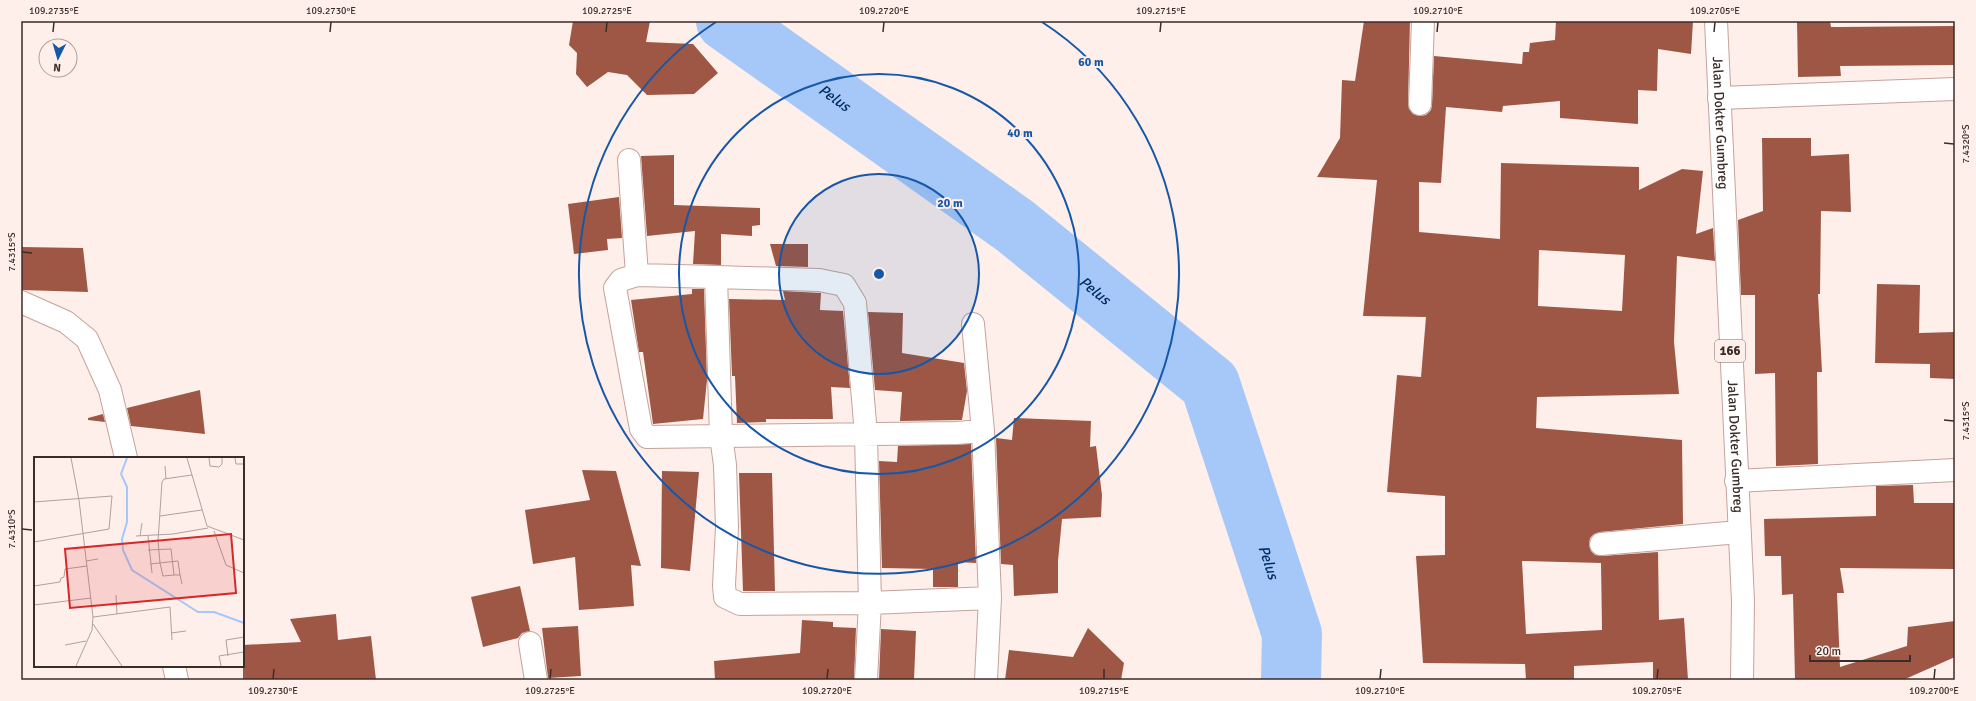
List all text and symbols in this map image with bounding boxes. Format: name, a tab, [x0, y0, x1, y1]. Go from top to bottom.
text: 109.2735°E	[29, 5, 79, 17]
text: 109.2730°E	[306, 5, 356, 17]
text: 109.2725°E	[582, 5, 632, 17]
text: 109.2720°E	[859, 5, 909, 17]
text: 109.2715°E	[1136, 5, 1186, 17]
text: 109.2710°E	[1413, 5, 1463, 17]
text: 109.2705°E	[1690, 5, 1740, 17]
north arrow	[38, 38, 78, 78]
text: 60 m	[1078, 55, 1104, 70]
street label: Jalan Dokter Gumbreg	[1709, 56, 1732, 190]
text: N	[53, 61, 62, 74]
water label: Pelus	[815, 81, 855, 116]
text: 7.4320°S	[1960, 124, 1972, 163]
text: 40 m	[1007, 126, 1033, 141]
text: 20 m	[937, 196, 963, 211]
text: 7.4315°S	[6, 232, 18, 271]
centre of rings	[872, 267, 886, 281]
water label: Pelus	[1076, 273, 1115, 309]
road number: 166	[1715, 340, 1745, 362]
street label: Jalan Dokter Gumbreg	[1724, 380, 1747, 513]
text: 7.4315°S	[1960, 401, 1972, 440]
inset map	[34, 457, 244, 667]
text: 7.4310°S	[6, 509, 18, 548]
water label: Pelus	[1255, 543, 1283, 583]
scale bar	[1810, 637, 1910, 663]
text: 20 m	[1816, 644, 1841, 659]
text: 109.2730°E	[248, 685, 298, 697]
text: 109.2725°E	[525, 685, 575, 697]
text: 109.2720°E	[802, 685, 852, 697]
text: 109.2715°E	[1079, 685, 1129, 697]
text: 109.2710°E	[1355, 685, 1405, 697]
text: 109.2705°E	[1632, 685, 1682, 697]
text: 109.2700°E	[1909, 685, 1959, 697]

